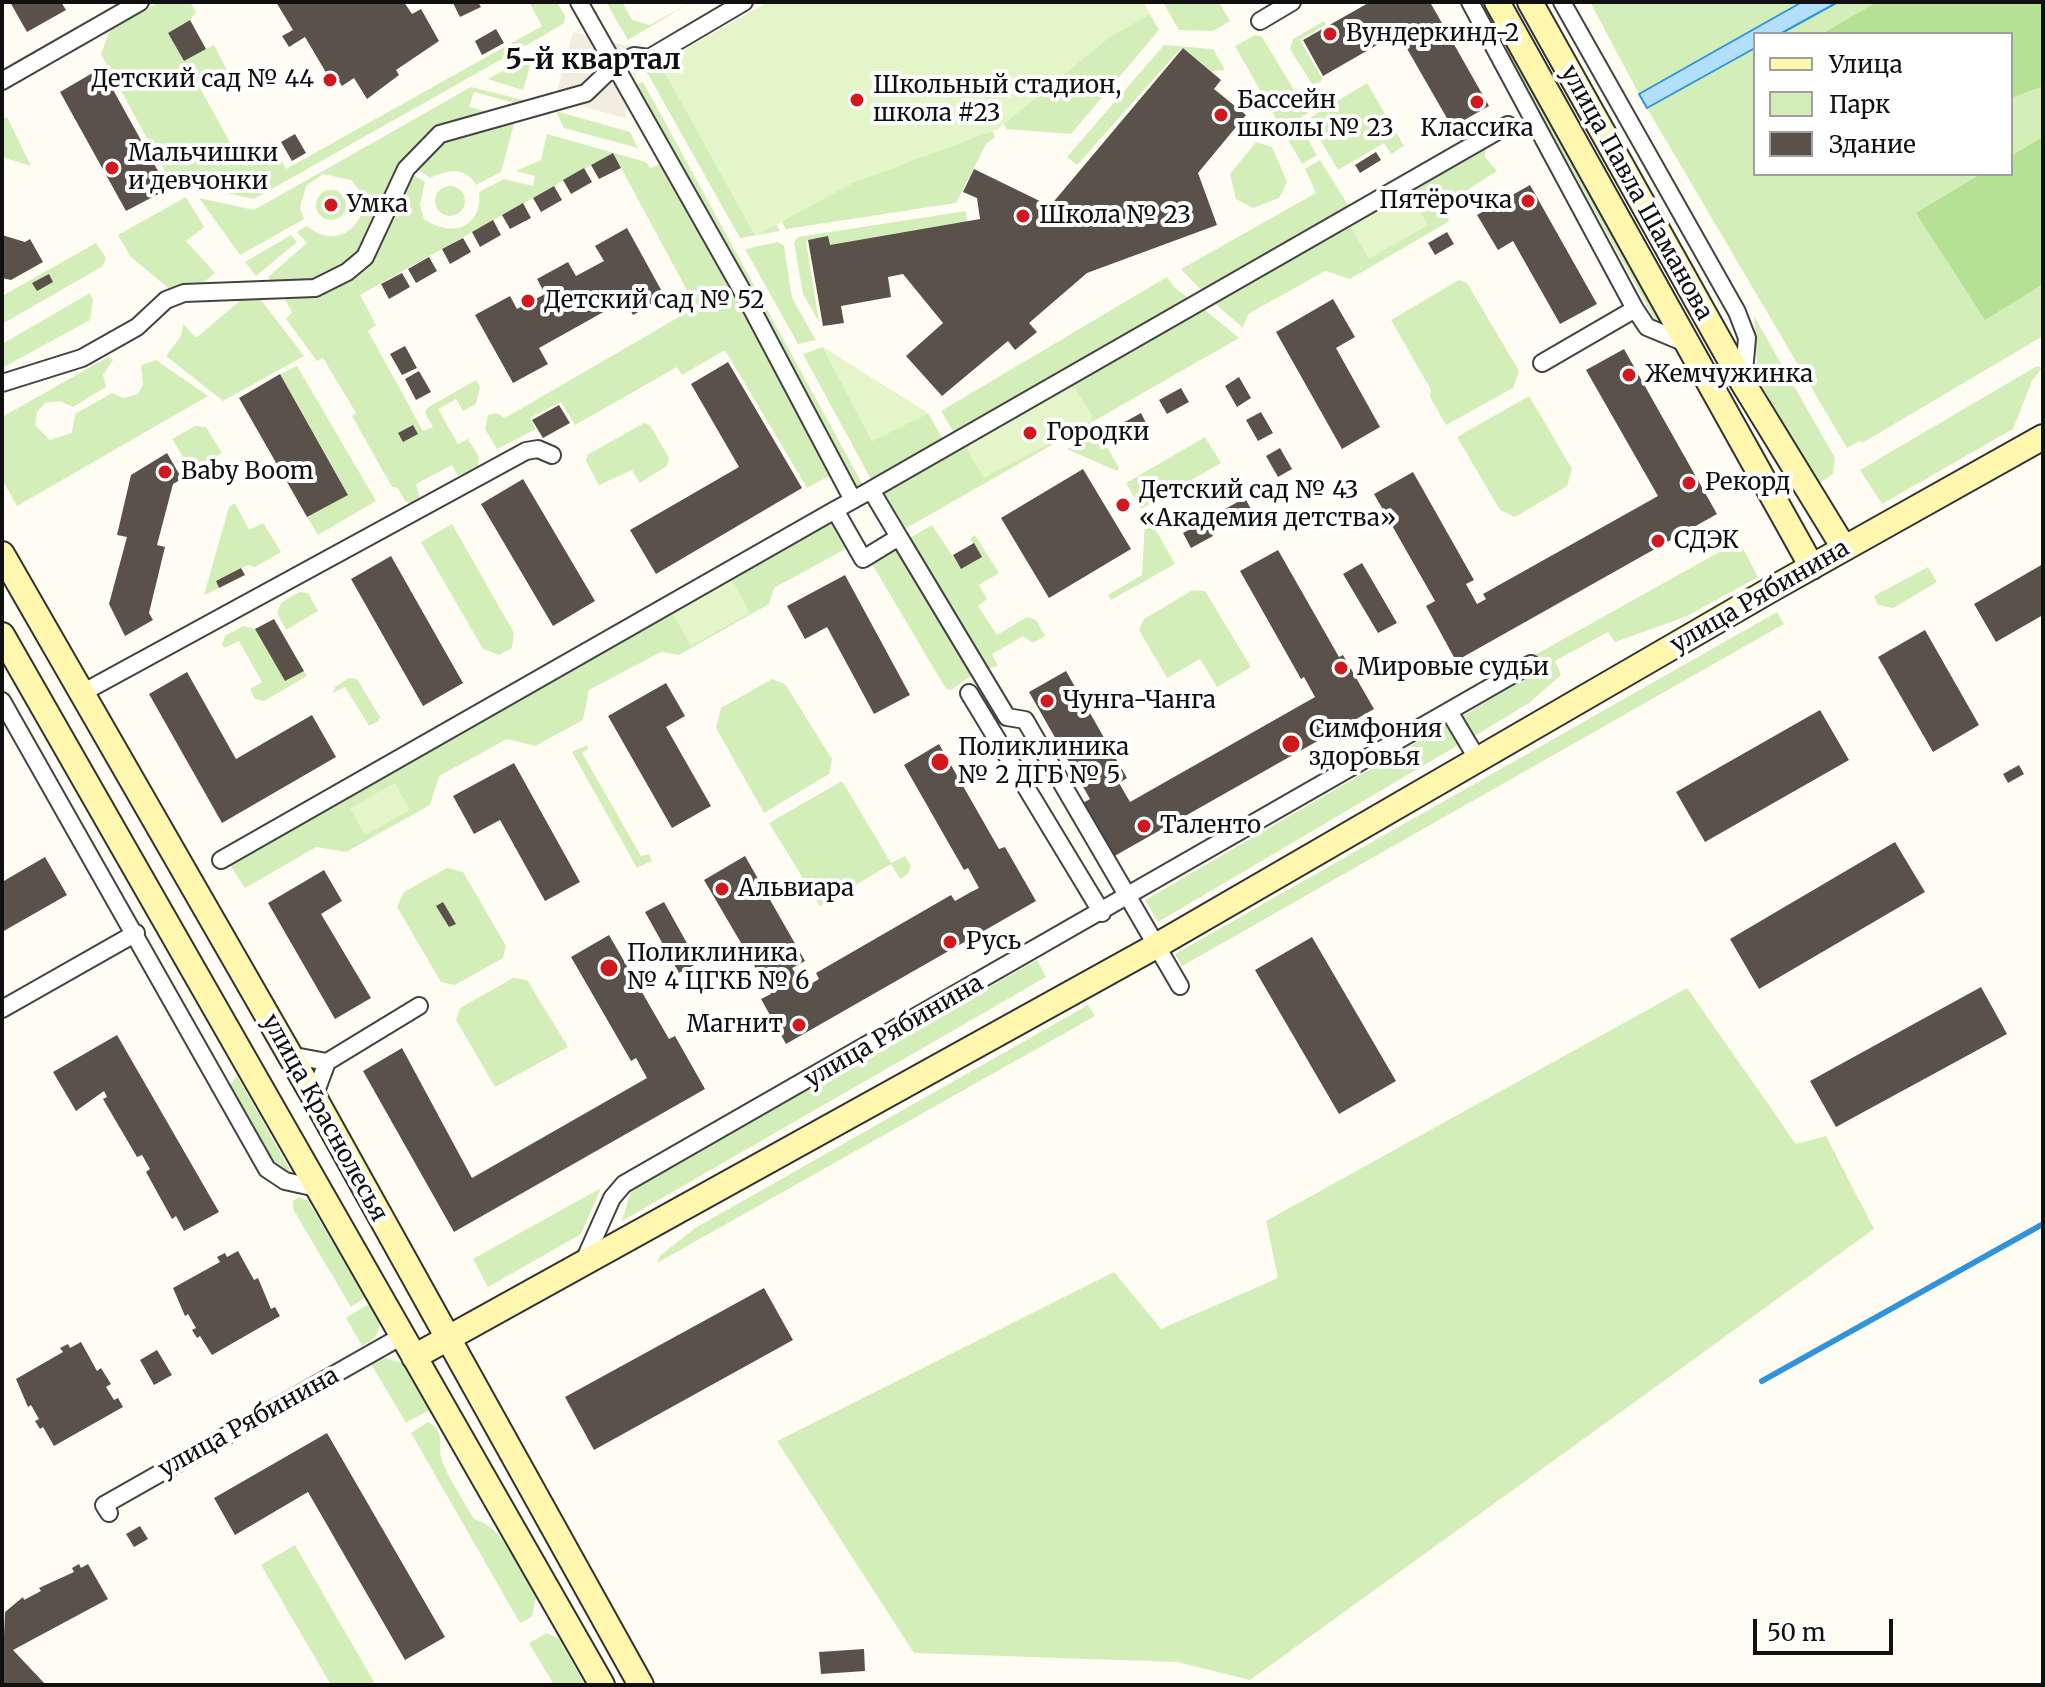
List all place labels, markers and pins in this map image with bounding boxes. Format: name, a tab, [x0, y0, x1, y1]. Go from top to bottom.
place label: Вундеркинд-2	[1346, 20, 1519, 48]
marker: Вундеркинд-2	[1321, 25, 1339, 43]
place label: Детский сад № 44	[91, 66, 314, 94]
marker: Детский сад № 44	[321, 71, 339, 89]
place label: Школьный стадион, школа #23	[873, 72, 1121, 128]
place label: Бассейн школы № 23	[1237, 87, 1394, 143]
marker: Школьный стадион, школа #23	[848, 91, 866, 109]
marker: Классика	[1468, 93, 1486, 111]
marker: Бассейн школы № 23	[1212, 106, 1230, 124]
place label: Классика	[1420, 115, 1534, 143]
place label: Мальчишки и девчонки	[128, 140, 278, 196]
marker: Мальчишки и девчонки	[103, 159, 121, 177]
place label: Пятёрочка	[1379, 187, 1512, 215]
place label: Умка	[347, 191, 408, 219]
marker: Пятёрочка	[1519, 192, 1537, 210]
marker: Умка	[322, 196, 340, 214]
place label: Школа № 23	[1039, 202, 1191, 230]
marker: Школа № 23	[1014, 207, 1032, 225]
place label: Детский сад № 52	[544, 287, 764, 315]
marker: Детский сад № 52	[519, 292, 537, 310]
place label: Жемчужинка	[1645, 361, 1813, 389]
marker: Жемчужинка	[1620, 366, 1638, 384]
place label: Городки	[1046, 419, 1150, 447]
marker: Городки	[1021, 424, 1039, 442]
place label: Baby Boom	[181, 458, 313, 486]
marker: Baby Boom	[156, 463, 174, 481]
place label: Рекорд	[1705, 469, 1790, 497]
marker: Рекорд	[1680, 474, 1698, 492]
place label: Детский сад № 43 «Академия детства»	[1139, 477, 1396, 533]
marker: Детский сад № 43 «Академия детства»	[1114, 496, 1132, 514]
place label: СДЭК	[1674, 527, 1739, 555]
marker: СДЭК	[1649, 532, 1667, 550]
place label: Мировые судьи	[1357, 654, 1549, 682]
marker: Мировые судьи	[1332, 659, 1350, 677]
place label: Чунга-Чанга	[1063, 687, 1216, 715]
marker: Чунга-Чанга	[1038, 692, 1056, 710]
place label: Симфония здоровья	[1309, 716, 1442, 772]
marker: Симфония здоровья	[1280, 733, 1302, 755]
place label: Поликлиника № 2 ДГБ № 5	[958, 734, 1129, 790]
marker: Поликлиника № 2 ДГБ № 5	[929, 751, 951, 773]
place label: Таленто	[1160, 812, 1261, 840]
marker: Таленто	[1135, 817, 1153, 835]
place label: Альвиара	[738, 875, 854, 903]
marker: Альвиара	[713, 880, 731, 898]
place label: Русь	[966, 928, 1021, 956]
marker: Русь	[941, 933, 959, 951]
place label: Поликлиника № 4 ЦГКБ № 6	[627, 940, 810, 996]
marker: Поликлиника № 4 ЦГКБ № 6	[598, 957, 620, 979]
place label: Магнит	[687, 1011, 783, 1039]
marker: Магнит	[790, 1016, 808, 1034]

